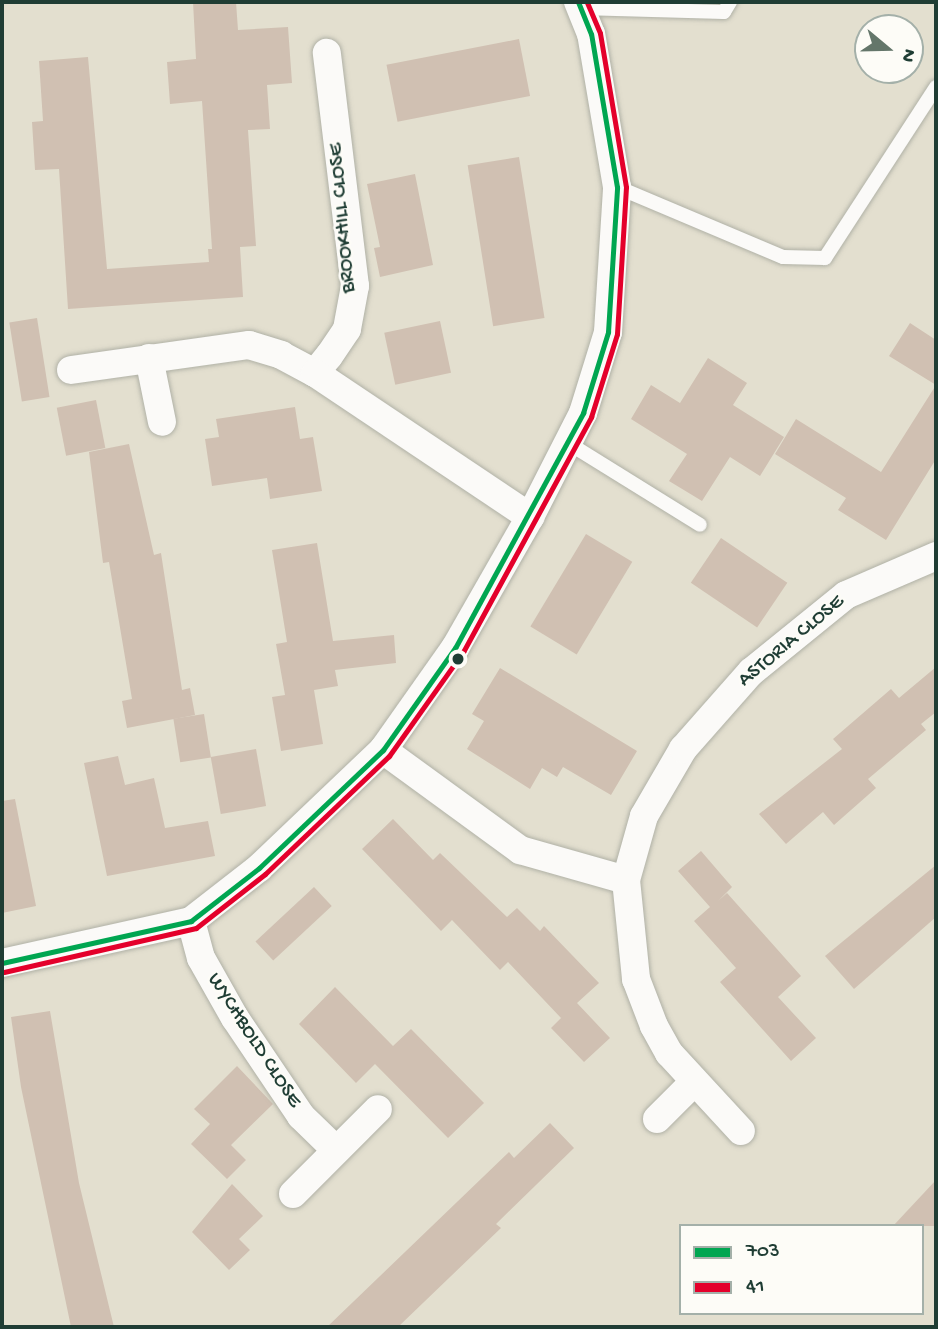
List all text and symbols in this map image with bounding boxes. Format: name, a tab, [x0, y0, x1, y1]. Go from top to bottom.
north arrow	[854, 14, 924, 84]
text: N	[895, 46, 920, 65]
street label: BROOKHILL CLOSE	[325, 142, 363, 294]
street label: ASTORIA CLOSE	[734, 590, 850, 694]
unlabelled marker	[451, 652, 465, 666]
street label: WYCHBOLD CLOSE	[200, 969, 306, 1113]
legend	[679, 1224, 924, 1315]
text: 703	[746, 1240, 780, 1265]
text: 41	[746, 1275, 764, 1300]

